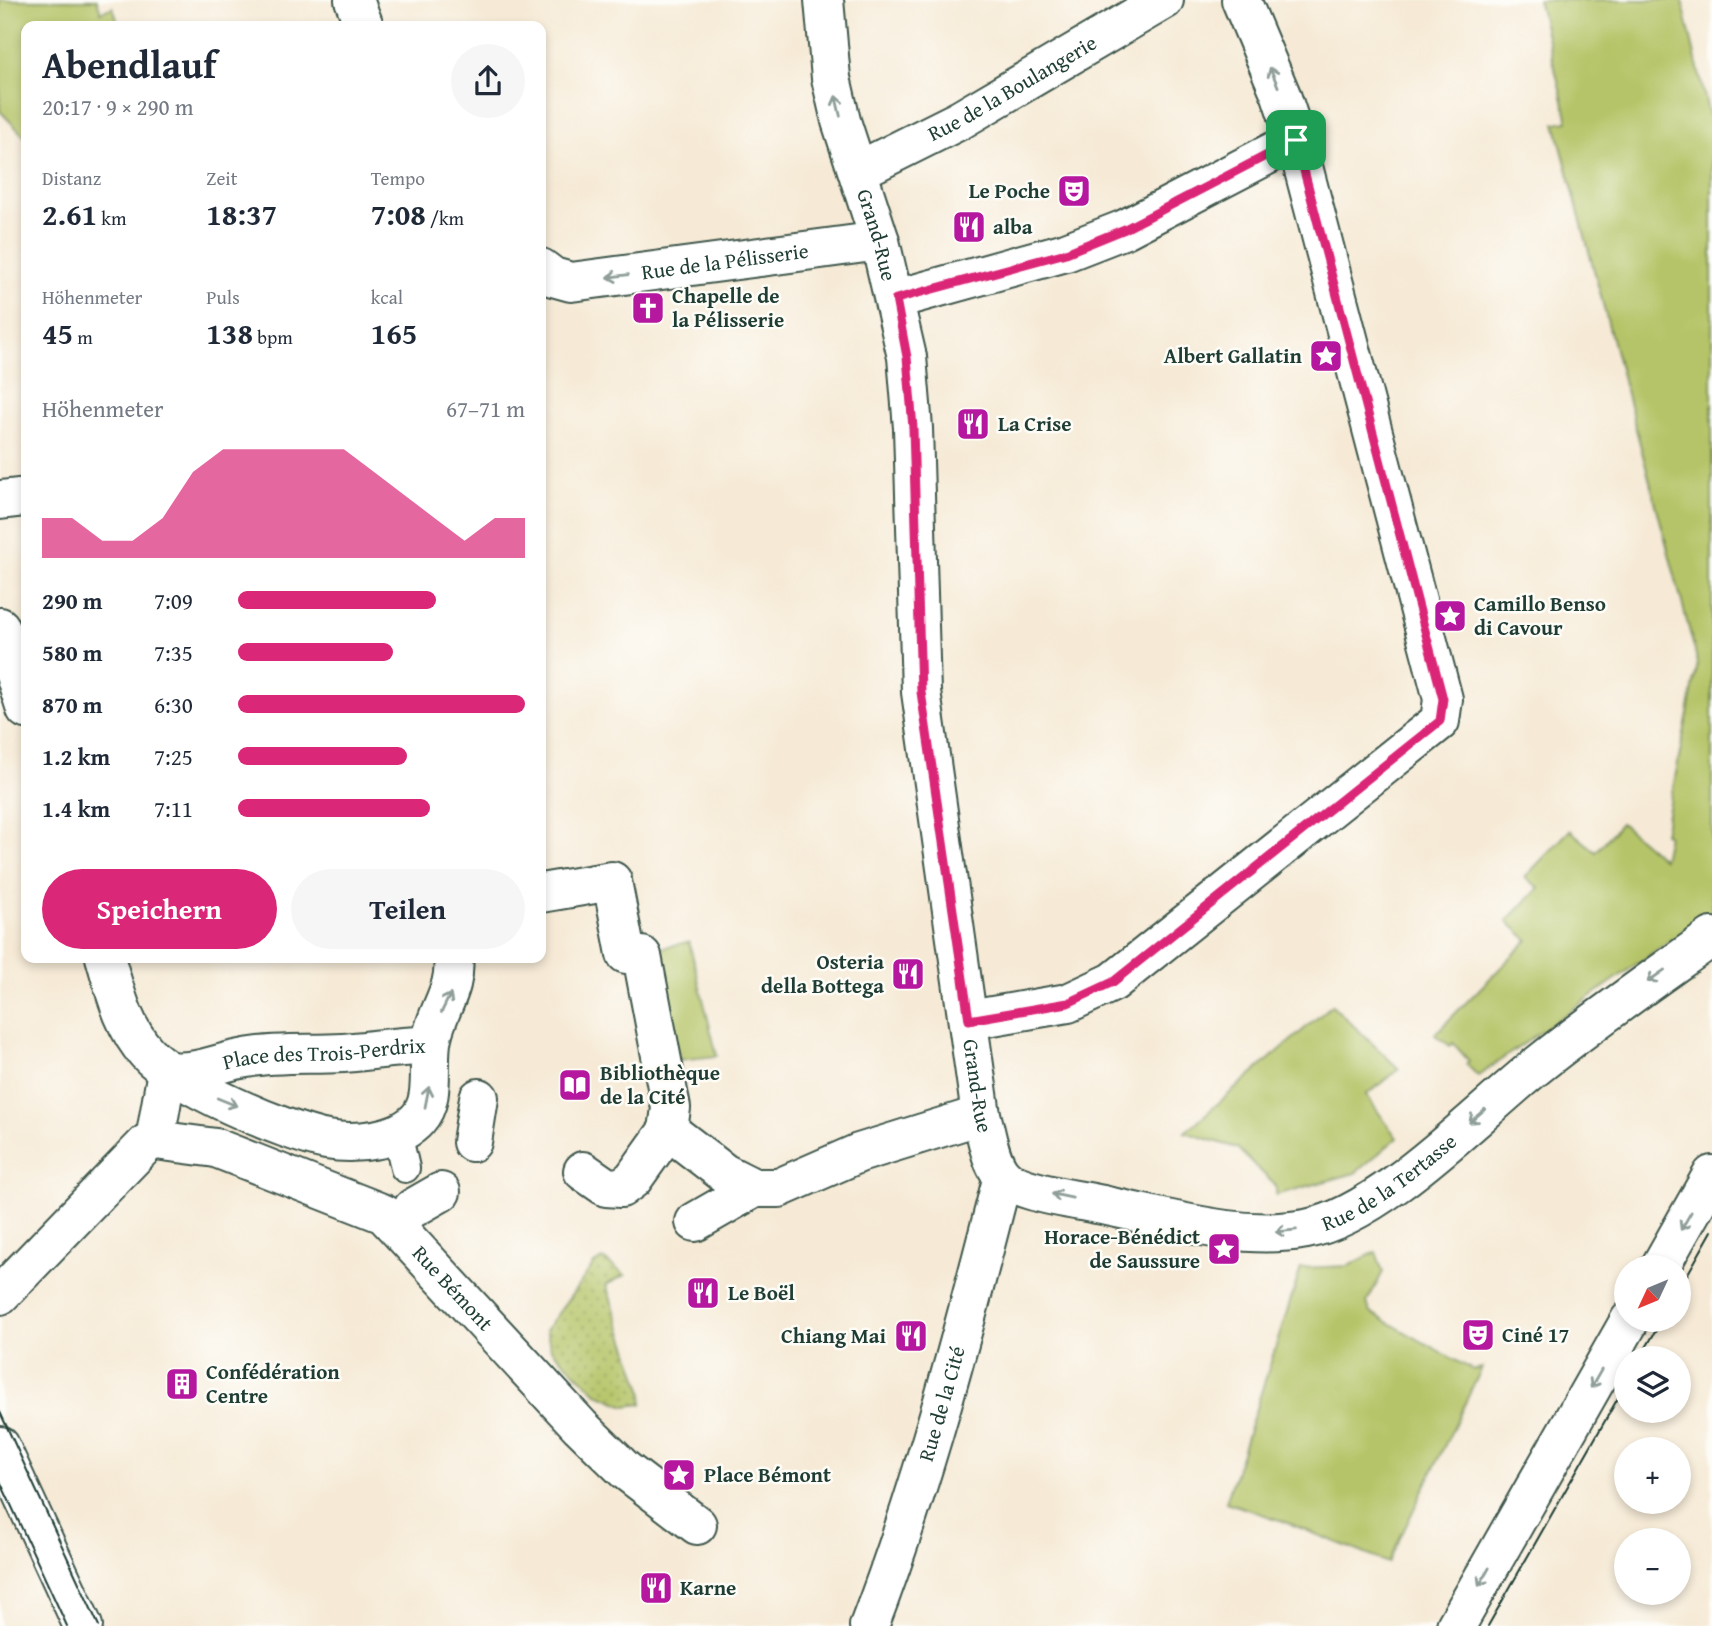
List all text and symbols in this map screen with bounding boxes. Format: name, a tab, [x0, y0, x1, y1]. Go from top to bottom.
street label: Rue de la Boulangerie	[922, 27, 1102, 149]
text: Abendlauf	[42, 36, 216, 92]
button: share	[451, 44, 525, 118]
one-way arrow	[1267, 67, 1280, 89]
text: 20:17 · 9 × 290 m	[42, 90, 194, 123]
one-way arrow	[830, 95, 844, 118]
pin	[1266, 110, 1326, 170]
icon: arrive	[1277, 121, 1315, 159]
text: Distanz	[42, 164, 101, 192]
text: Zeit	[206, 164, 237, 192]
text: Tempo	[371, 164, 425, 192]
theatre icon: Le Poche	[1055, 172, 1093, 210]
place label: Le Poche	[969, 175, 1050, 206]
street label: Grand-Rue	[849, 185, 905, 284]
text: 2.61	[42, 192, 97, 236]
text: 18:37	[206, 192, 277, 236]
text: 7:08	[371, 192, 426, 236]
text: km	[97, 204, 126, 232]
text: /km	[426, 204, 464, 232]
restaurant icon: alba	[950, 208, 988, 246]
place label: alba	[993, 211, 1033, 242]
street label: Rue de la Pélisserie	[640, 235, 810, 287]
one-way arrow	[608, 270, 630, 283]
place label: Chapelle de la Pélisserie	[672, 280, 784, 335]
text: Höhenmeter	[42, 283, 142, 311]
text: Puls	[206, 283, 240, 311]
text: kcal	[371, 283, 403, 311]
church icon: Chapelle de la Pélisserie	[629, 289, 667, 327]
text: 45	[42, 311, 73, 355]
text: 138	[206, 311, 253, 355]
text: 165	[371, 311, 417, 355]
text: m	[73, 323, 93, 351]
text: bpm	[253, 323, 293, 351]
place icon: Albert Gallatin	[1307, 337, 1345, 375]
place label: Albert Gallatin	[1164, 340, 1303, 371]
text: Höhenmeter	[42, 392, 164, 425]
text: 67–71 m	[446, 392, 525, 425]
restaurant icon: La Crise	[954, 405, 992, 443]
place label: La Crise	[998, 408, 1072, 439]
text: 290 m	[42, 584, 103, 617]
text: 7:09	[154, 584, 193, 617]
place label: Camillo Benso di Cavour	[1474, 588, 1606, 643]
place icon: Camillo Benso di Cavour	[1431, 597, 1469, 635]
text: 580 m	[42, 636, 103, 669]
text: 7:35	[154, 636, 193, 669]
text: 870 m	[42, 688, 103, 721]
text: 6:30	[154, 688, 193, 721]
text: 1.2 km	[42, 740, 110, 773]
text: 7:25	[154, 740, 193, 773]
text: 1.4 km	[42, 792, 110, 825]
text: 7:11	[154, 792, 193, 825]
button: Speichern	[42, 869, 277, 949]
button: Teilen	[291, 869, 525, 949]
place label: Osteria della Bottega	[761, 946, 884, 1001]
restaurant icon: Osteria della Bottega	[889, 955, 927, 993]
one-way arrow	[1647, 969, 1666, 983]
one-way arrow	[439, 993, 453, 1014]
street label: Place des Trois-Perdrix	[219, 1030, 426, 1078]
street label: Grand-Rue	[955, 1037, 1001, 1136]
place label: Bibliothèque de la Cité	[600, 1057, 720, 1112]
library icon: Bibliothèque de la Cité	[556, 1066, 594, 1104]
one-way arrow	[421, 1087, 434, 1109]
one-way arrow	[216, 1096, 237, 1109]
one-way arrow	[1469, 1109, 1487, 1124]
street label: Rue de la Tertasse	[1317, 1126, 1463, 1239]
one-way arrow	[1051, 1189, 1074, 1203]
one-way arrow	[1679, 1210, 1692, 1231]
place label: Horace-Bénédict de Saussure	[1044, 1221, 1200, 1276]
one-way arrow	[1275, 1225, 1297, 1238]
place icon: Horace-Bénédict de Saussure	[1205, 1230, 1243, 1268]
street label: Rue Bémont	[405, 1238, 501, 1338]
north arrow	[1614, 1255, 1690, 1332]
map controls	[1614, 1255, 1691, 1605]
restaurant icon: Le Boël	[684, 1274, 722, 1312]
place label: Le Boël	[728, 1277, 795, 1308]
theatre icon: Ciné 17	[1459, 1316, 1497, 1354]
restaurant icon: Chiang Mai	[892, 1317, 930, 1355]
place label: Ciné 17	[1502, 1319, 1570, 1350]
place label: Chiang Mai	[781, 1320, 886, 1351]
street label: Rue de la Cité	[910, 1342, 973, 1465]
button: layers	[1614, 1346, 1691, 1423]
place label: Confédération Centre	[206, 1356, 340, 1411]
building icon: Confédération Centre	[163, 1365, 201, 1403]
one-way arrow	[1589, 1368, 1603, 1388]
button: +	[1614, 1437, 1691, 1514]
place icon: Place Bémont	[660, 1456, 698, 1494]
place label: Place Bémont	[704, 1459, 831, 1490]
button: −	[1614, 1528, 1691, 1605]
one-way arrow	[1476, 1566, 1490, 1586]
restaurant icon: Karne	[637, 1569, 675, 1607]
place label: Karne	[680, 1572, 736, 1603]

